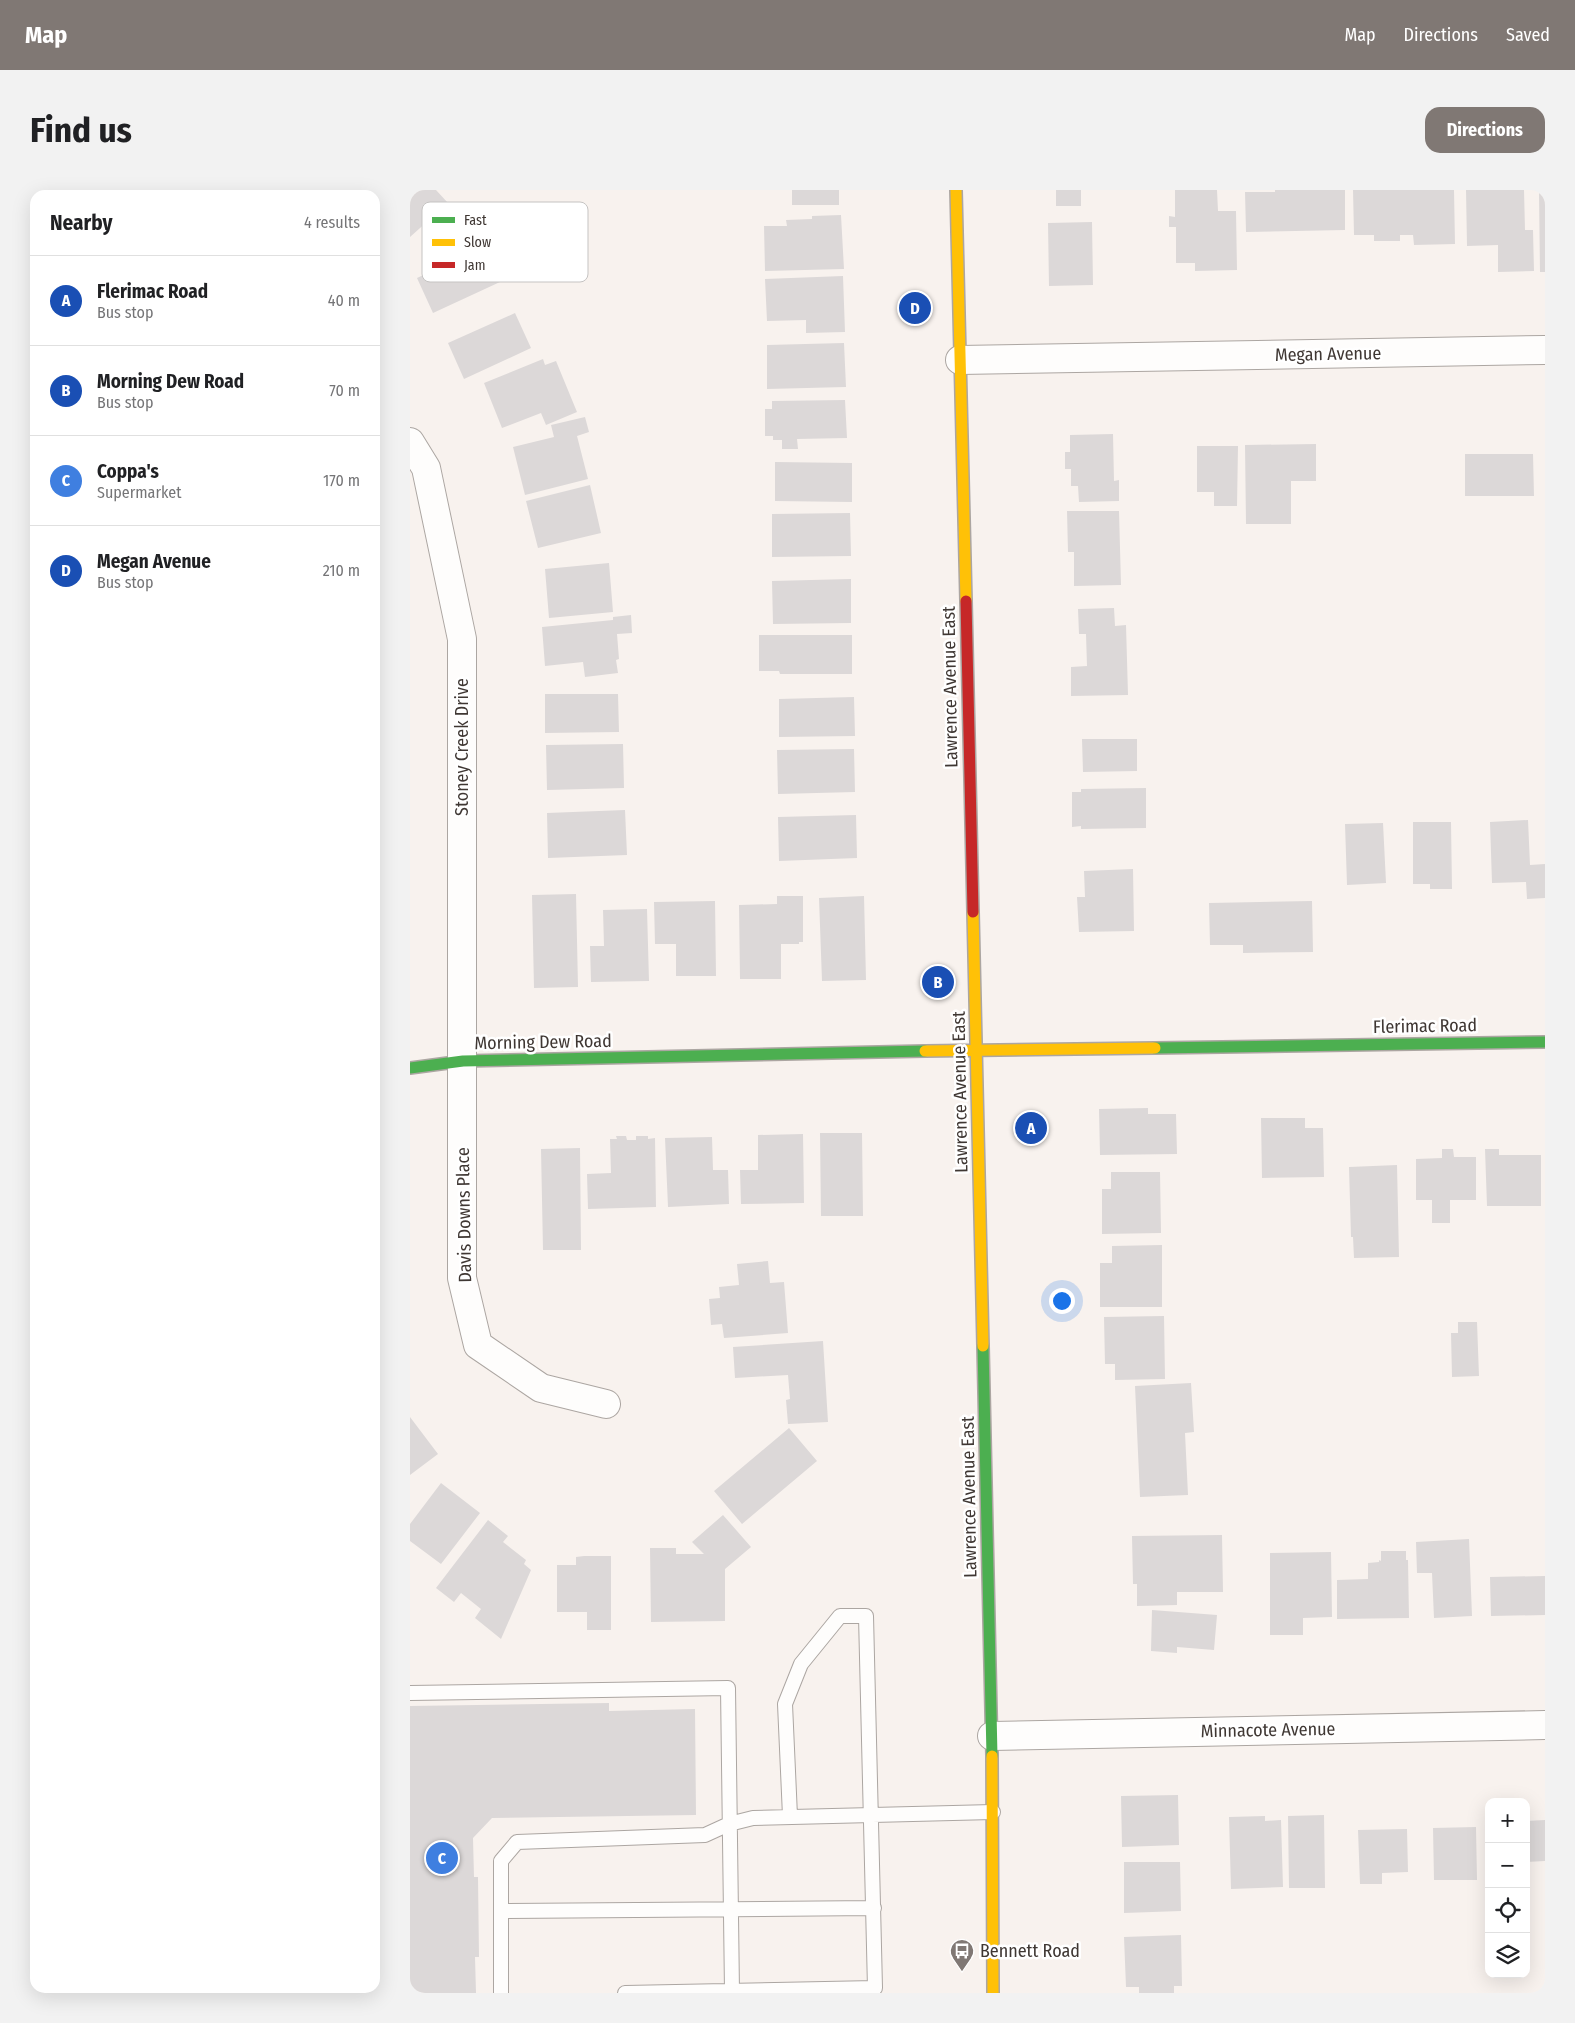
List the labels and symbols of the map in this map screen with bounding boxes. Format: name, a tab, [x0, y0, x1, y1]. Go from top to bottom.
legend	[422, 202, 588, 282]
text: Fast	[464, 212, 487, 229]
text: Slow	[464, 234, 491, 251]
text: Jam	[464, 257, 485, 274]
pin: D	[899, 289, 931, 327]
street label: Megan Avenue	[1275, 342, 1382, 366]
street label: Lawrence Avenue East	[938, 606, 962, 768]
street label: Stoney Creek Drive	[451, 678, 473, 816]
pin: B	[922, 963, 954, 1001]
street label: Lawrence Avenue East	[948, 1011, 972, 1173]
street label: Flerimac Road	[1373, 1014, 1477, 1038]
street label: Morning Dew Road	[474, 1030, 612, 1054]
pin: A	[1015, 1109, 1047, 1147]
street label: Davis Downs Place	[452, 1147, 476, 1283]
your location	[1049, 1288, 1075, 1314]
street label: Lawrence Avenue East	[957, 1416, 981, 1578]
street label: Minnacote Avenue	[1200, 1718, 1336, 1742]
pin: C	[426, 1839, 458, 1877]
bus stop icon: Bennett Road	[949, 1938, 975, 1972]
place label: Bennett Road	[980, 1940, 1080, 1962]

